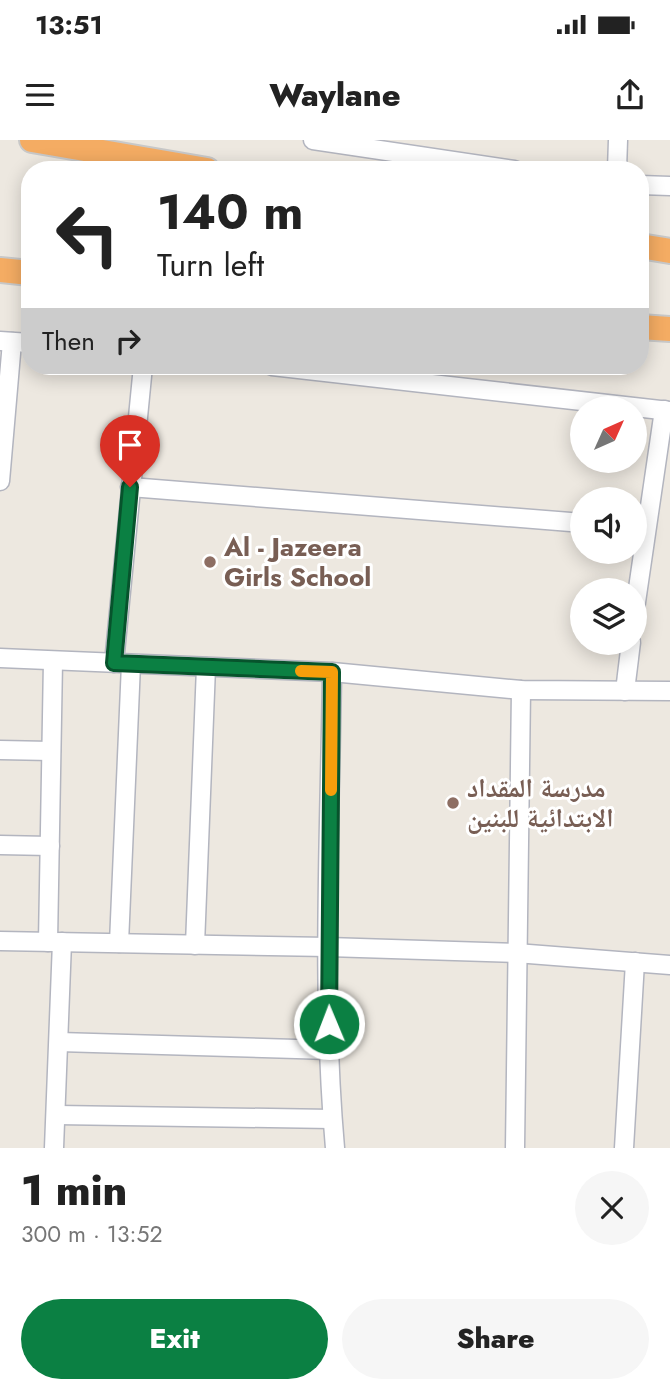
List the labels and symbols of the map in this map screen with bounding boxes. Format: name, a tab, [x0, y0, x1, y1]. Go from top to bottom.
north arrow	[570, 396, 648, 472]
pin	[100, 415, 160, 487]
place label: Al - Jazeera Girls School	[223, 528, 371, 596]
marker: Al - Jazeera Girls School	[202, 554, 218, 570]
place label: مدرسة المقداد الابتدائية للبنين	[467, 769, 614, 837]
marker: مدرسة المقداد الابتدائية للبنين	[445, 795, 461, 811]
position arrow	[292, 987, 366, 1061]

